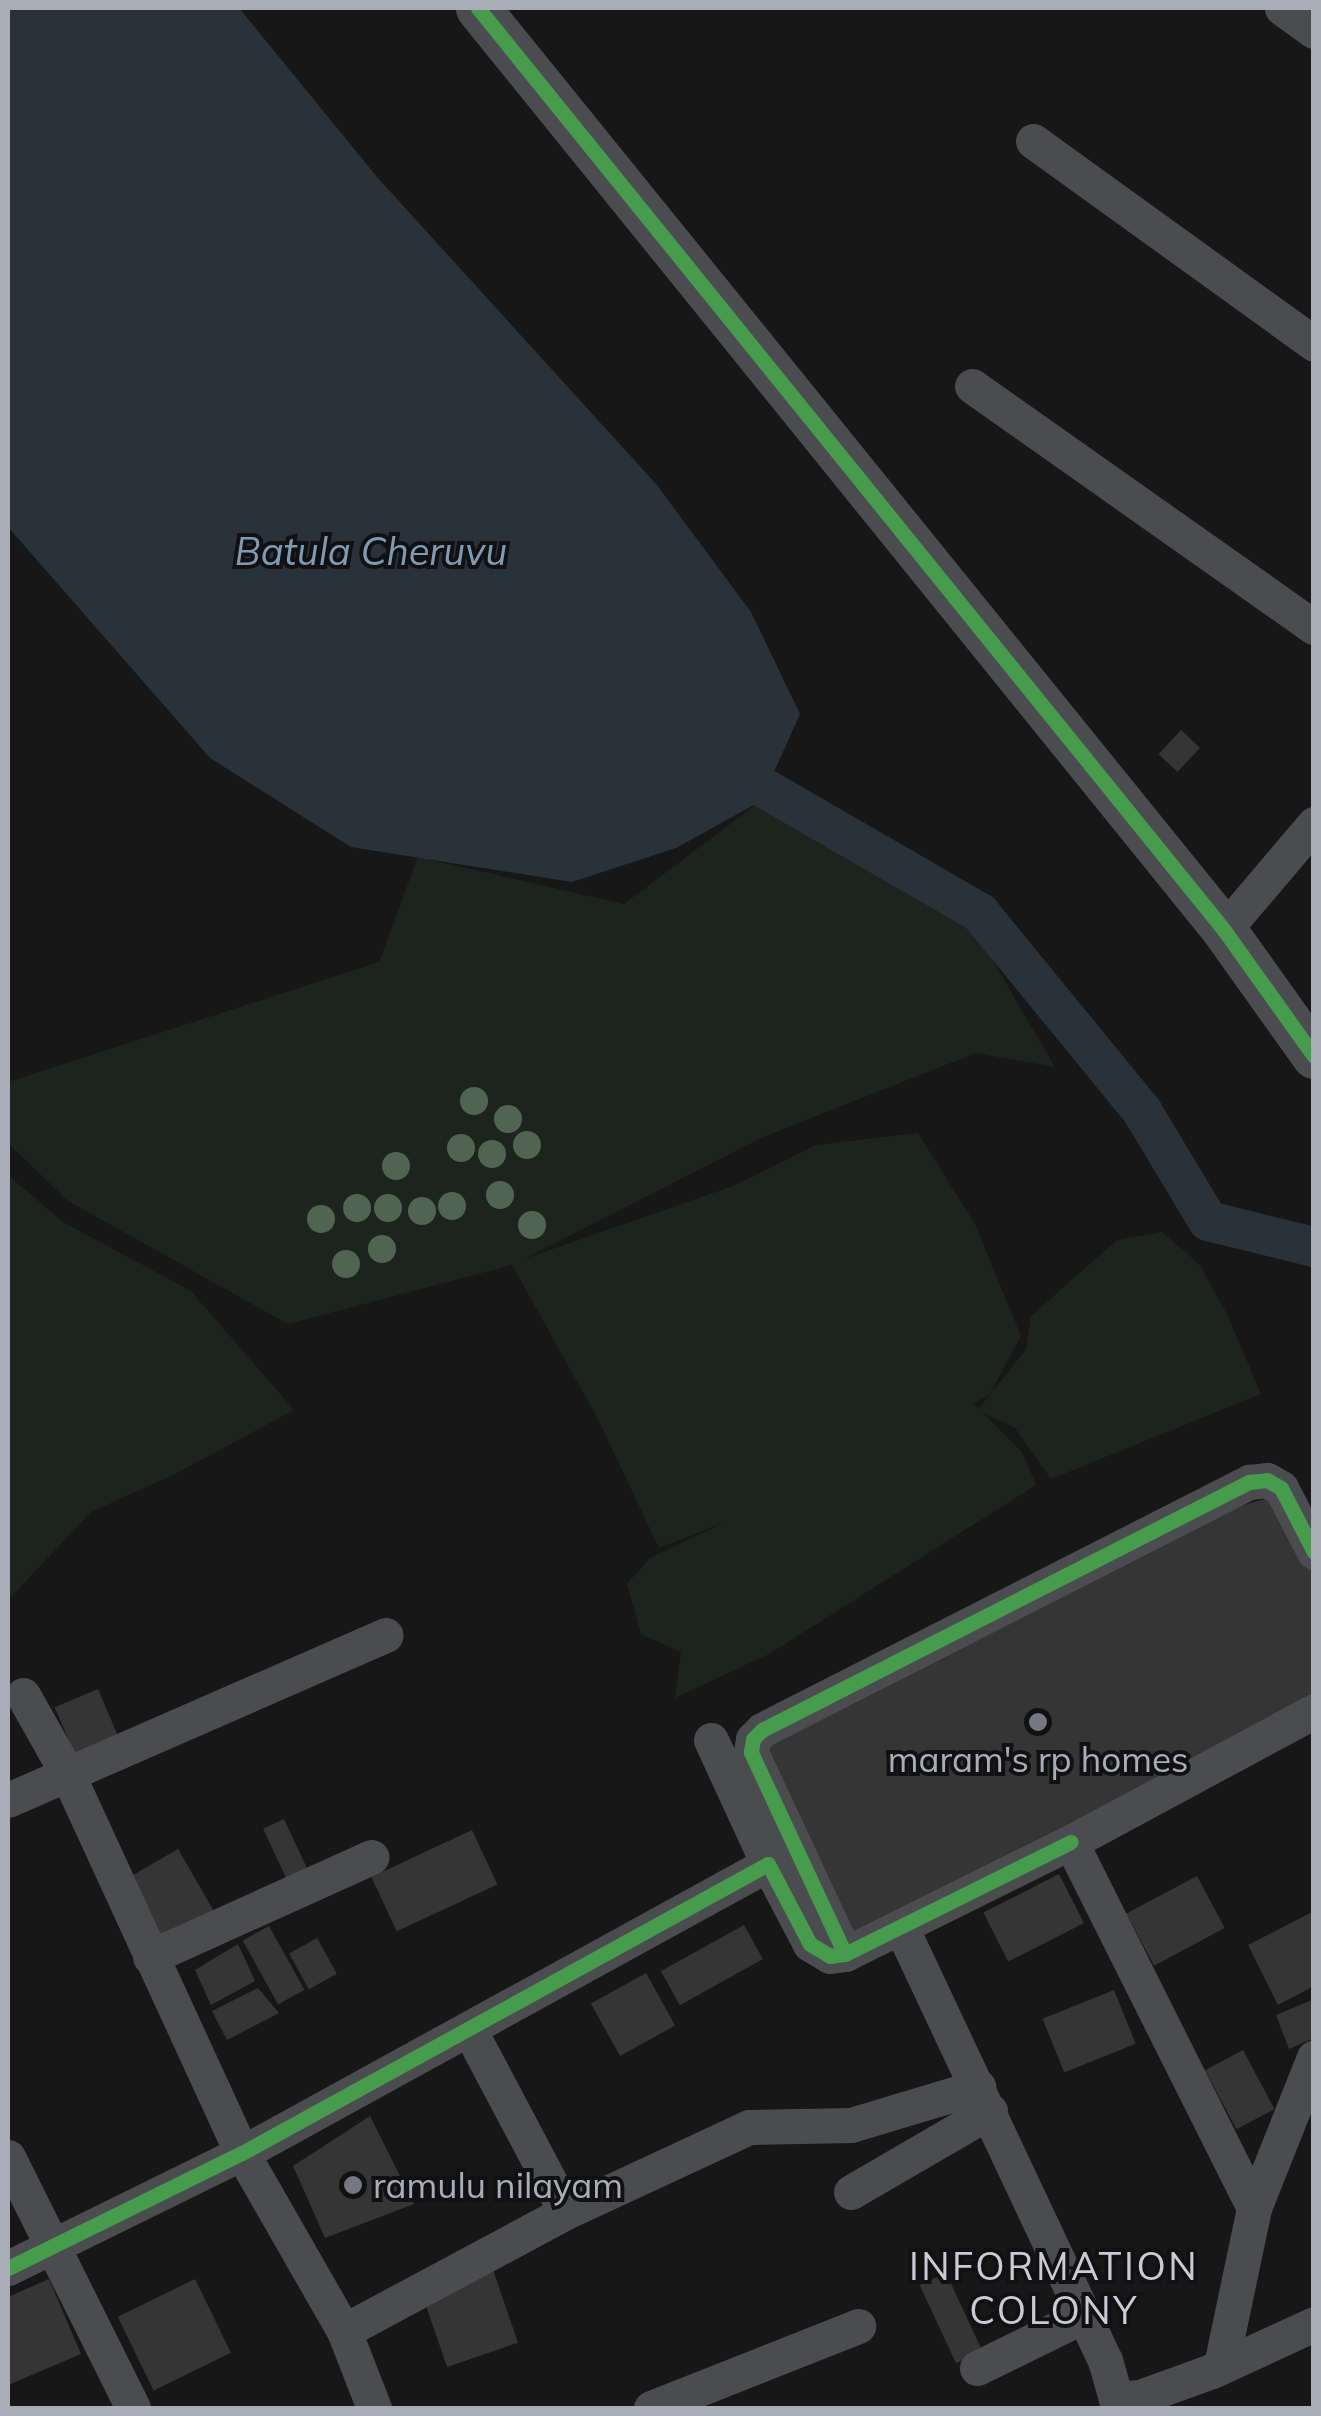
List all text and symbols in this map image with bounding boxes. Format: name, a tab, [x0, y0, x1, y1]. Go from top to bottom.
water label: Batula Cheruvu	[235, 529, 507, 575]
marker: maram's rp homes	[1027, 1711, 1049, 1733]
place label: maram's rp homes	[888, 1738, 1188, 1780]
place label: ramulu nilayam	[373, 2164, 623, 2206]
marker: ramulu nilayam	[342, 2174, 364, 2196]
district label: INFORMATION COLONY	[909, 2244, 1199, 2334]

